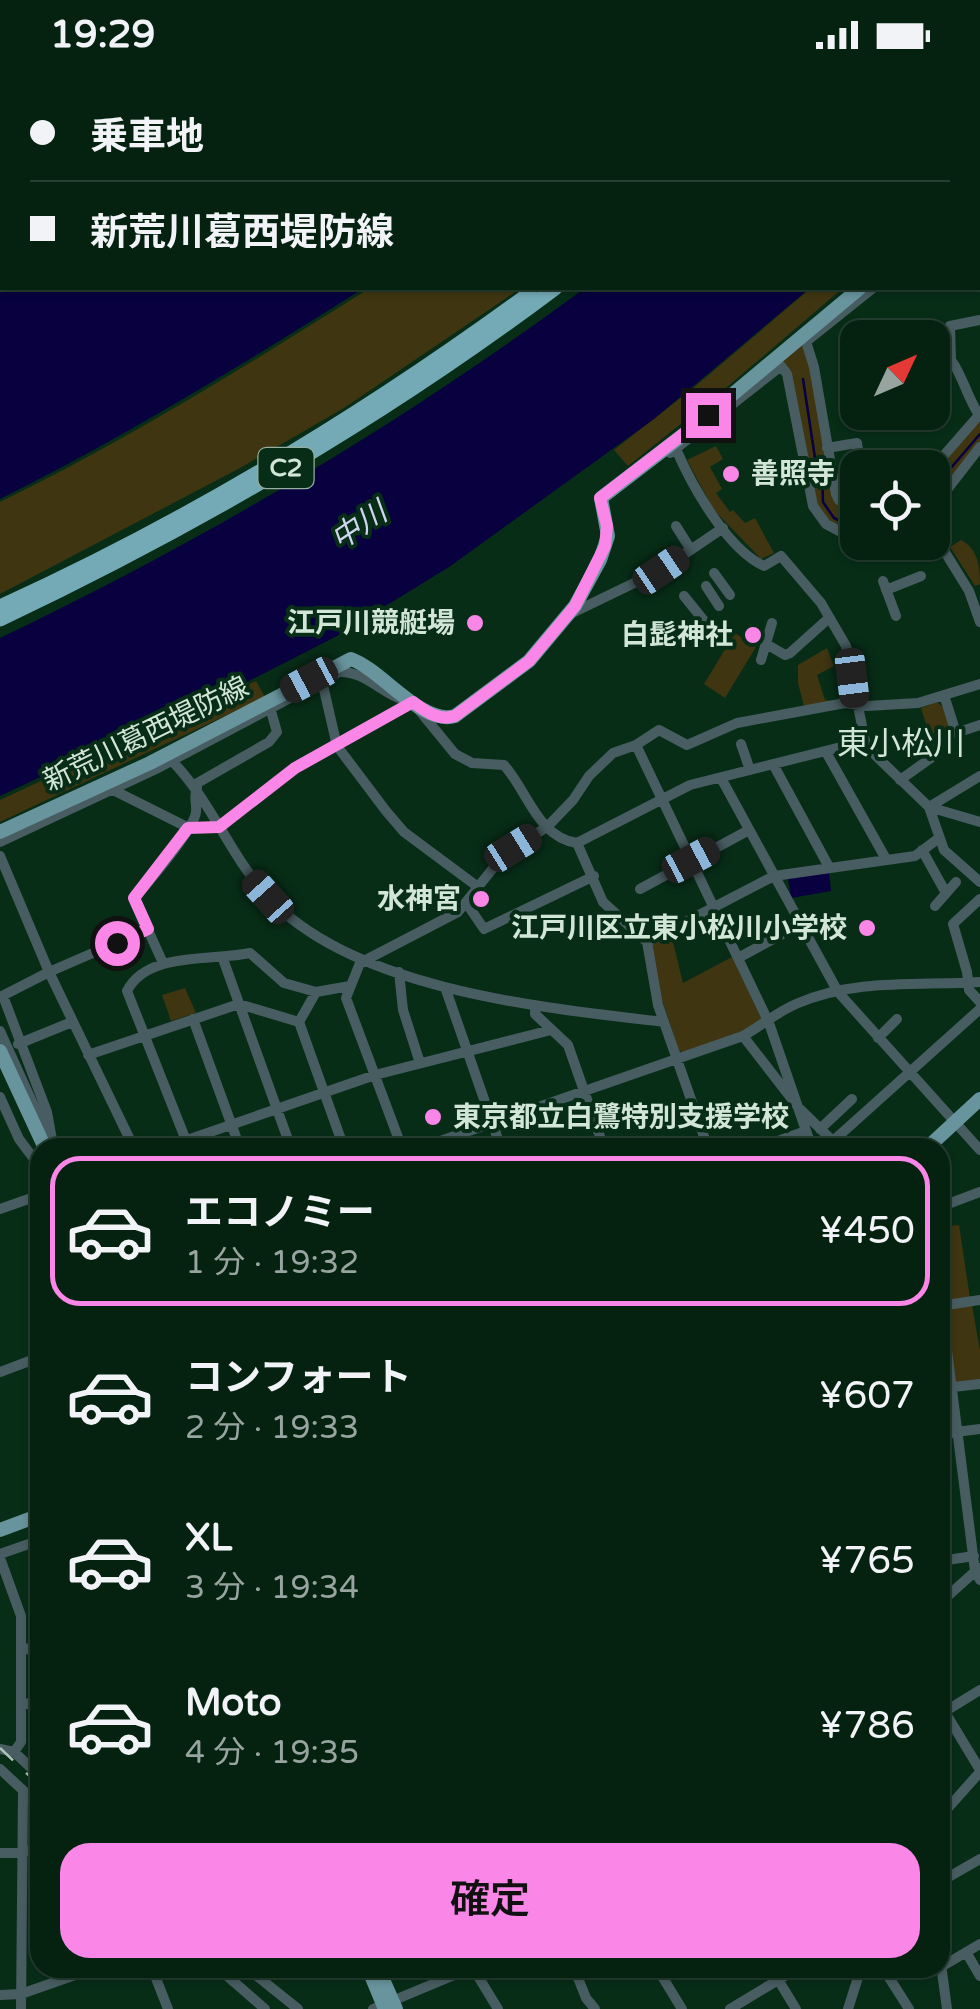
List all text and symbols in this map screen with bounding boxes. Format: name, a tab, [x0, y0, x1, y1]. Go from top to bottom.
text: 19:29	[50, 12, 155, 58]
text: 乗車地	[90, 114, 204, 160]
text: 新荒川葛西堤防線	[90, 210, 394, 256]
north arrow	[840, 320, 950, 430]
map controls	[840, 320, 950, 560]
route end	[686, 393, 731, 438]
road number: C2	[258, 448, 314, 488]
button: locate	[840, 450, 950, 560]
place label: 善照寺	[751, 457, 835, 491]
marker: 善照寺	[720, 463, 742, 485]
water label: 中川	[324, 492, 397, 558]
car	[628, 541, 694, 599]
place label: 江戸川競艇場	[287, 606, 455, 640]
marker: 江戸川競艇場	[464, 612, 486, 634]
place label: 白髭神社	[621, 618, 733, 652]
marker: 白髭神社	[742, 624, 764, 646]
car	[833, 646, 871, 710]
car	[275, 653, 343, 707]
street label: 新荒川葛西堤防線	[38, 670, 254, 798]
district label: 東小松川	[837, 725, 965, 763]
car	[480, 819, 546, 877]
car	[657, 833, 725, 887]
car	[237, 865, 299, 929]
place label: 水神宮	[377, 882, 461, 916]
marker: 水神宮	[470, 888, 492, 910]
place label: 江戸川区立東小松川小学校	[511, 911, 847, 945]
marker: 江戸川区立東小松川小学校	[856, 917, 878, 939]
route start	[95, 921, 140, 966]
place label: 東京都立白鷺特別支援学校	[453, 1100, 789, 1134]
marker: 東京都立白鷺特別支援学校	[422, 1106, 444, 1128]
icon: car	[65, 1186, 155, 1276]
text: エコノミー	[185, 1190, 375, 1236]
text: ¥450	[818, 1208, 915, 1254]
text: 1 分 · 19:32	[185, 1244, 359, 1282]
icon: car	[65, 1351, 155, 1441]
text: コンフォート	[185, 1355, 412, 1401]
text: ¥607	[818, 1373, 915, 1419]
text: 2 分 · 19:33	[185, 1409, 359, 1447]
text: XL	[185, 1515, 232, 1561]
icon: car	[65, 1516, 155, 1606]
text: ¥765	[818, 1538, 915, 1584]
text: 3 分 · 19:34	[185, 1569, 359, 1607]
text: Moto	[185, 1680, 281, 1726]
icon: car	[65, 1681, 155, 1771]
text: ¥786	[818, 1703, 915, 1749]
text: 4 分 · 19:35	[185, 1734, 359, 1772]
button: 確定	[60, 1843, 920, 1958]

